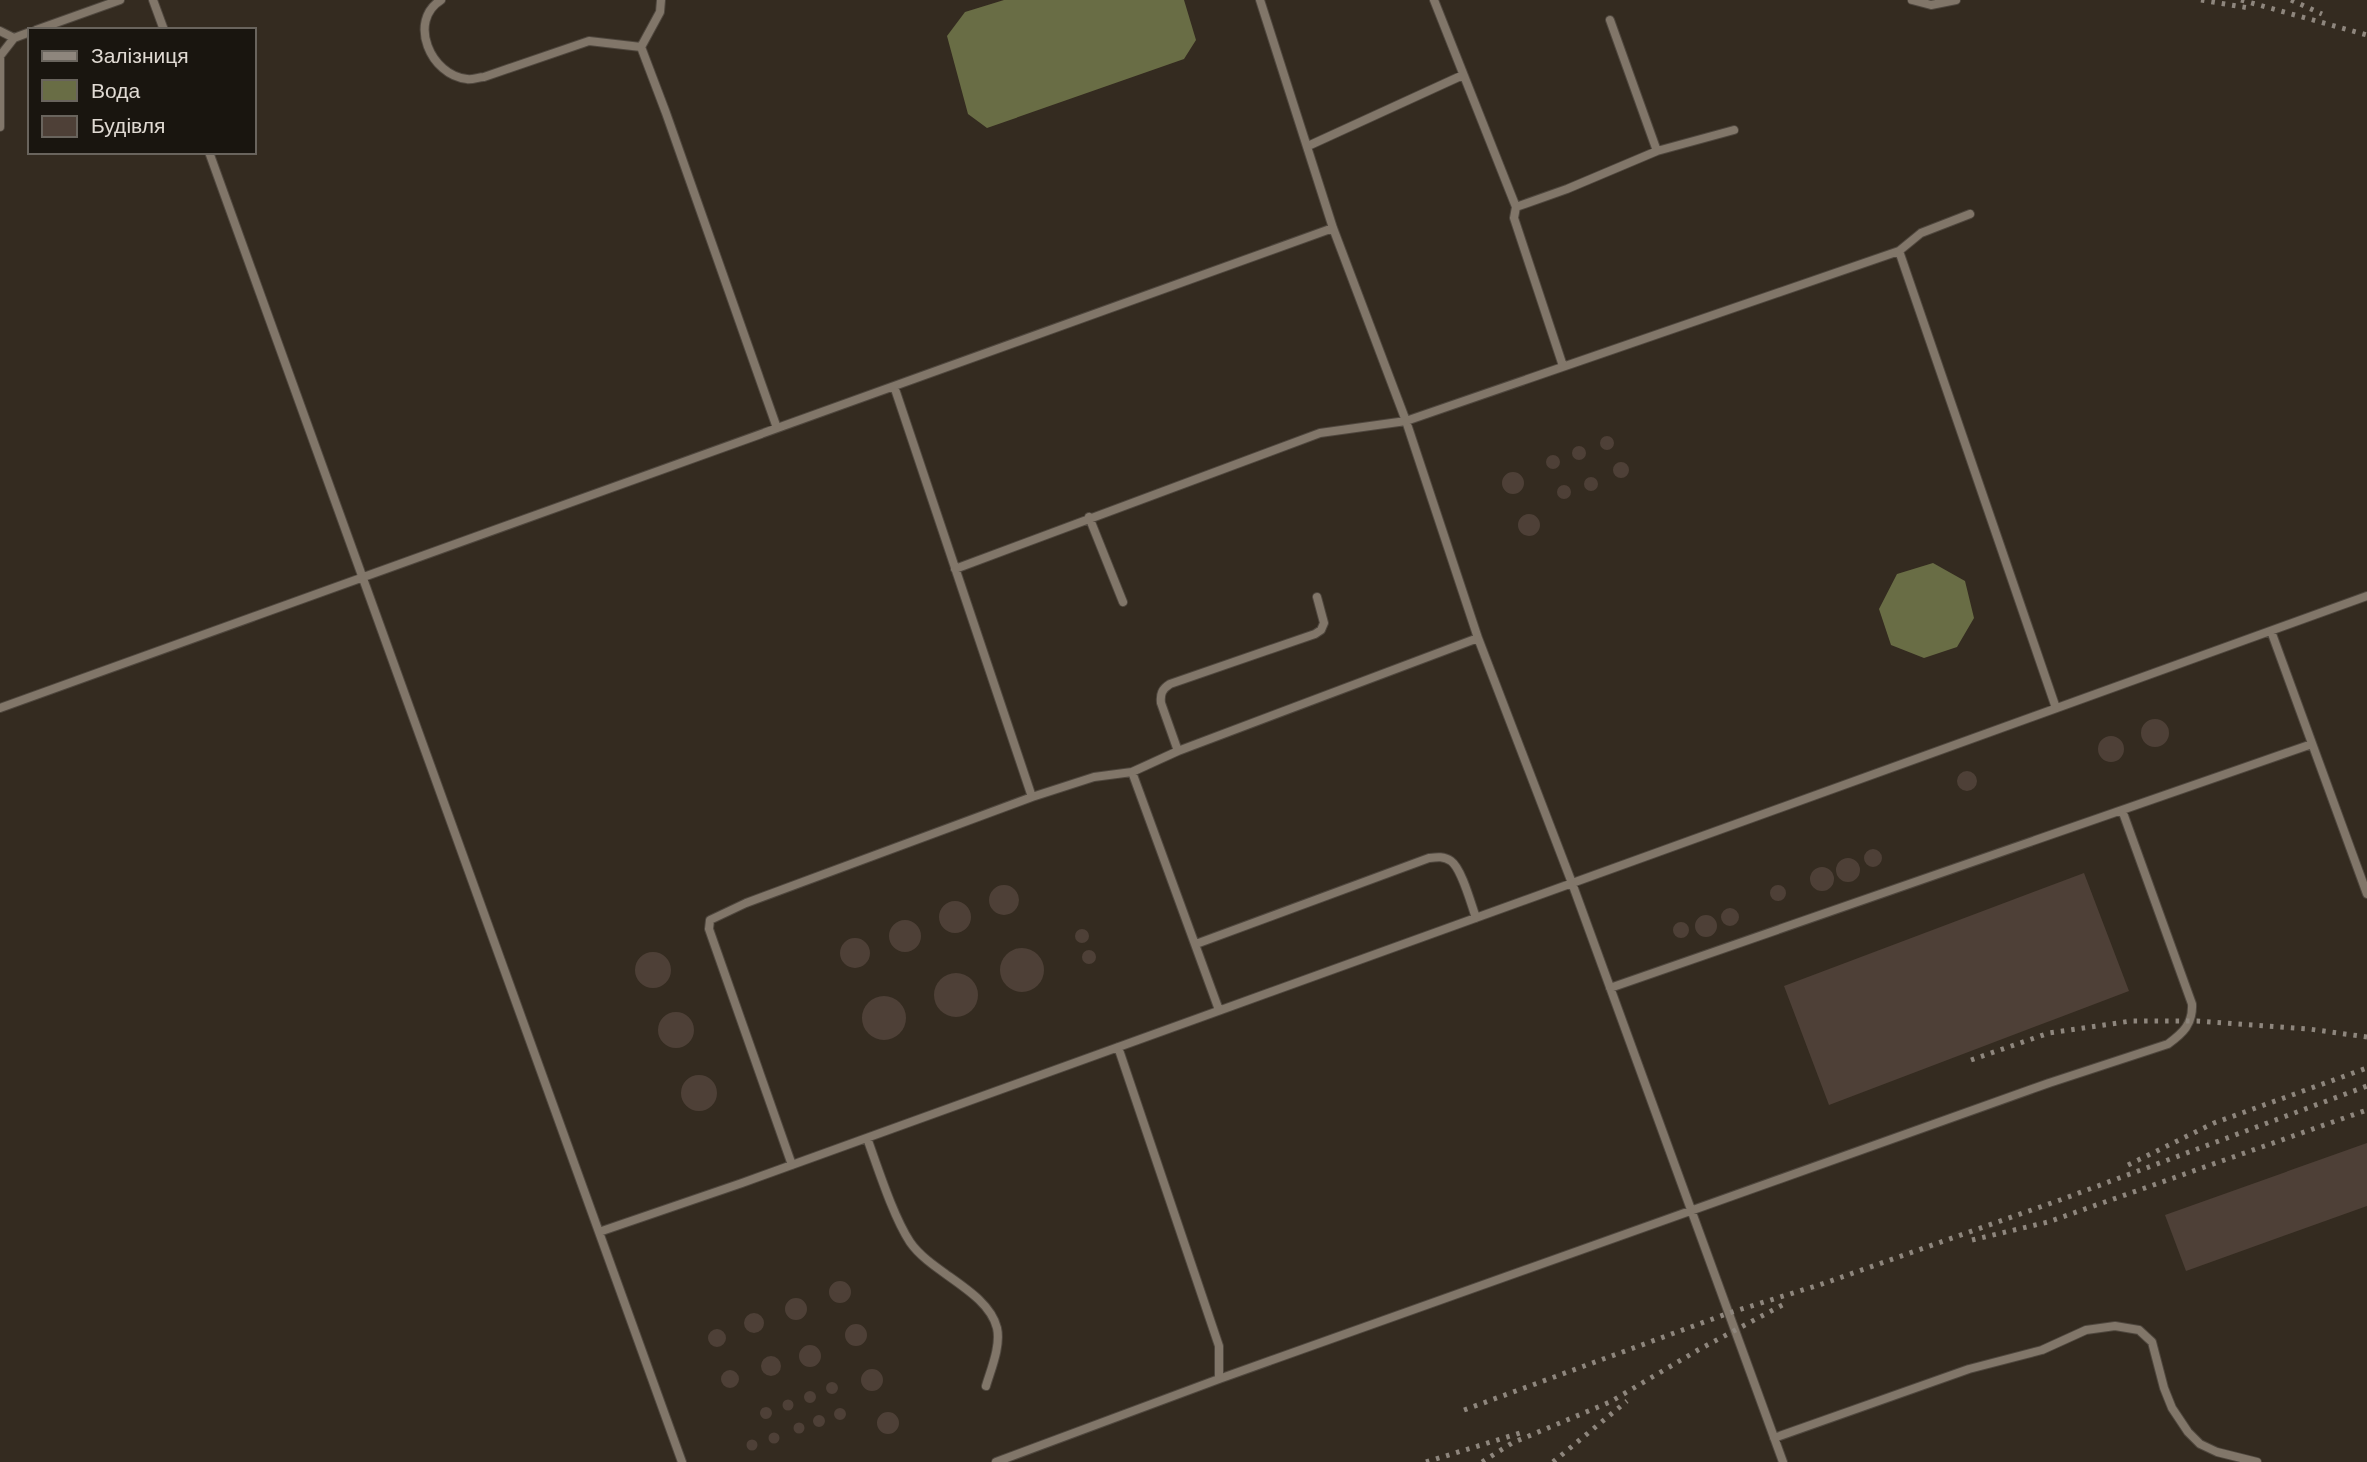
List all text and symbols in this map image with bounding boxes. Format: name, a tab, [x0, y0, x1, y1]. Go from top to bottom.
legend	[28, 28, 256, 154]
text: Залізниця	[91, 42, 189, 70]
text: Вода	[91, 77, 140, 105]
text: Будівля	[91, 112, 165, 140]

